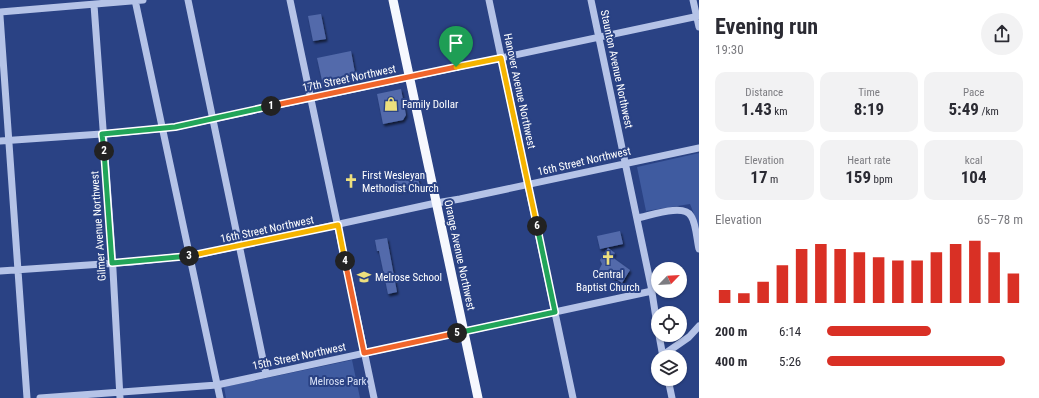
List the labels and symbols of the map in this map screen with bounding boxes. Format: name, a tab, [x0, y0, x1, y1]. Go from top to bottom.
street label: Staunton Avenue Northwest	[598, 9, 635, 129]
pin	[439, 26, 473, 67]
street label: Hanover Avenue Northwest	[501, 32, 538, 150]
street label: 17th Street Northwest	[301, 62, 397, 95]
pin: 1	[261, 96, 281, 116]
shop icon: Family Dollar	[383, 96, 399, 112]
place label: Family Dollar	[402, 98, 459, 111]
pin: 2	[94, 141, 114, 161]
street label: 16th Street Northwest	[536, 144, 632, 179]
place label: First Wesleyan Methodist Church	[362, 169, 439, 195]
street label: Gilmer Avenue Northwest	[88, 171, 109, 281]
church icon: First Wesleyan Methodist Church	[343, 173, 359, 189]
street label: Orange Avenue Northwest	[441, 199, 478, 312]
street label: 16th Street Northwest	[219, 213, 315, 246]
pin: 6	[527, 216, 547, 236]
pin: 3	[179, 246, 199, 266]
church icon: Central Baptist Church	[600, 250, 616, 266]
pin: 4	[335, 251, 355, 271]
north arrow	[651, 262, 687, 298]
place label: Central Baptist Church	[576, 268, 640, 294]
school or university icon: Melrose School	[356, 269, 372, 285]
place label: Melrose School	[375, 271, 442, 284]
pin: 5	[447, 323, 467, 343]
street label: 15th Street Northwest	[251, 340, 347, 373]
park label: Melrose Park	[309, 375, 367, 388]

